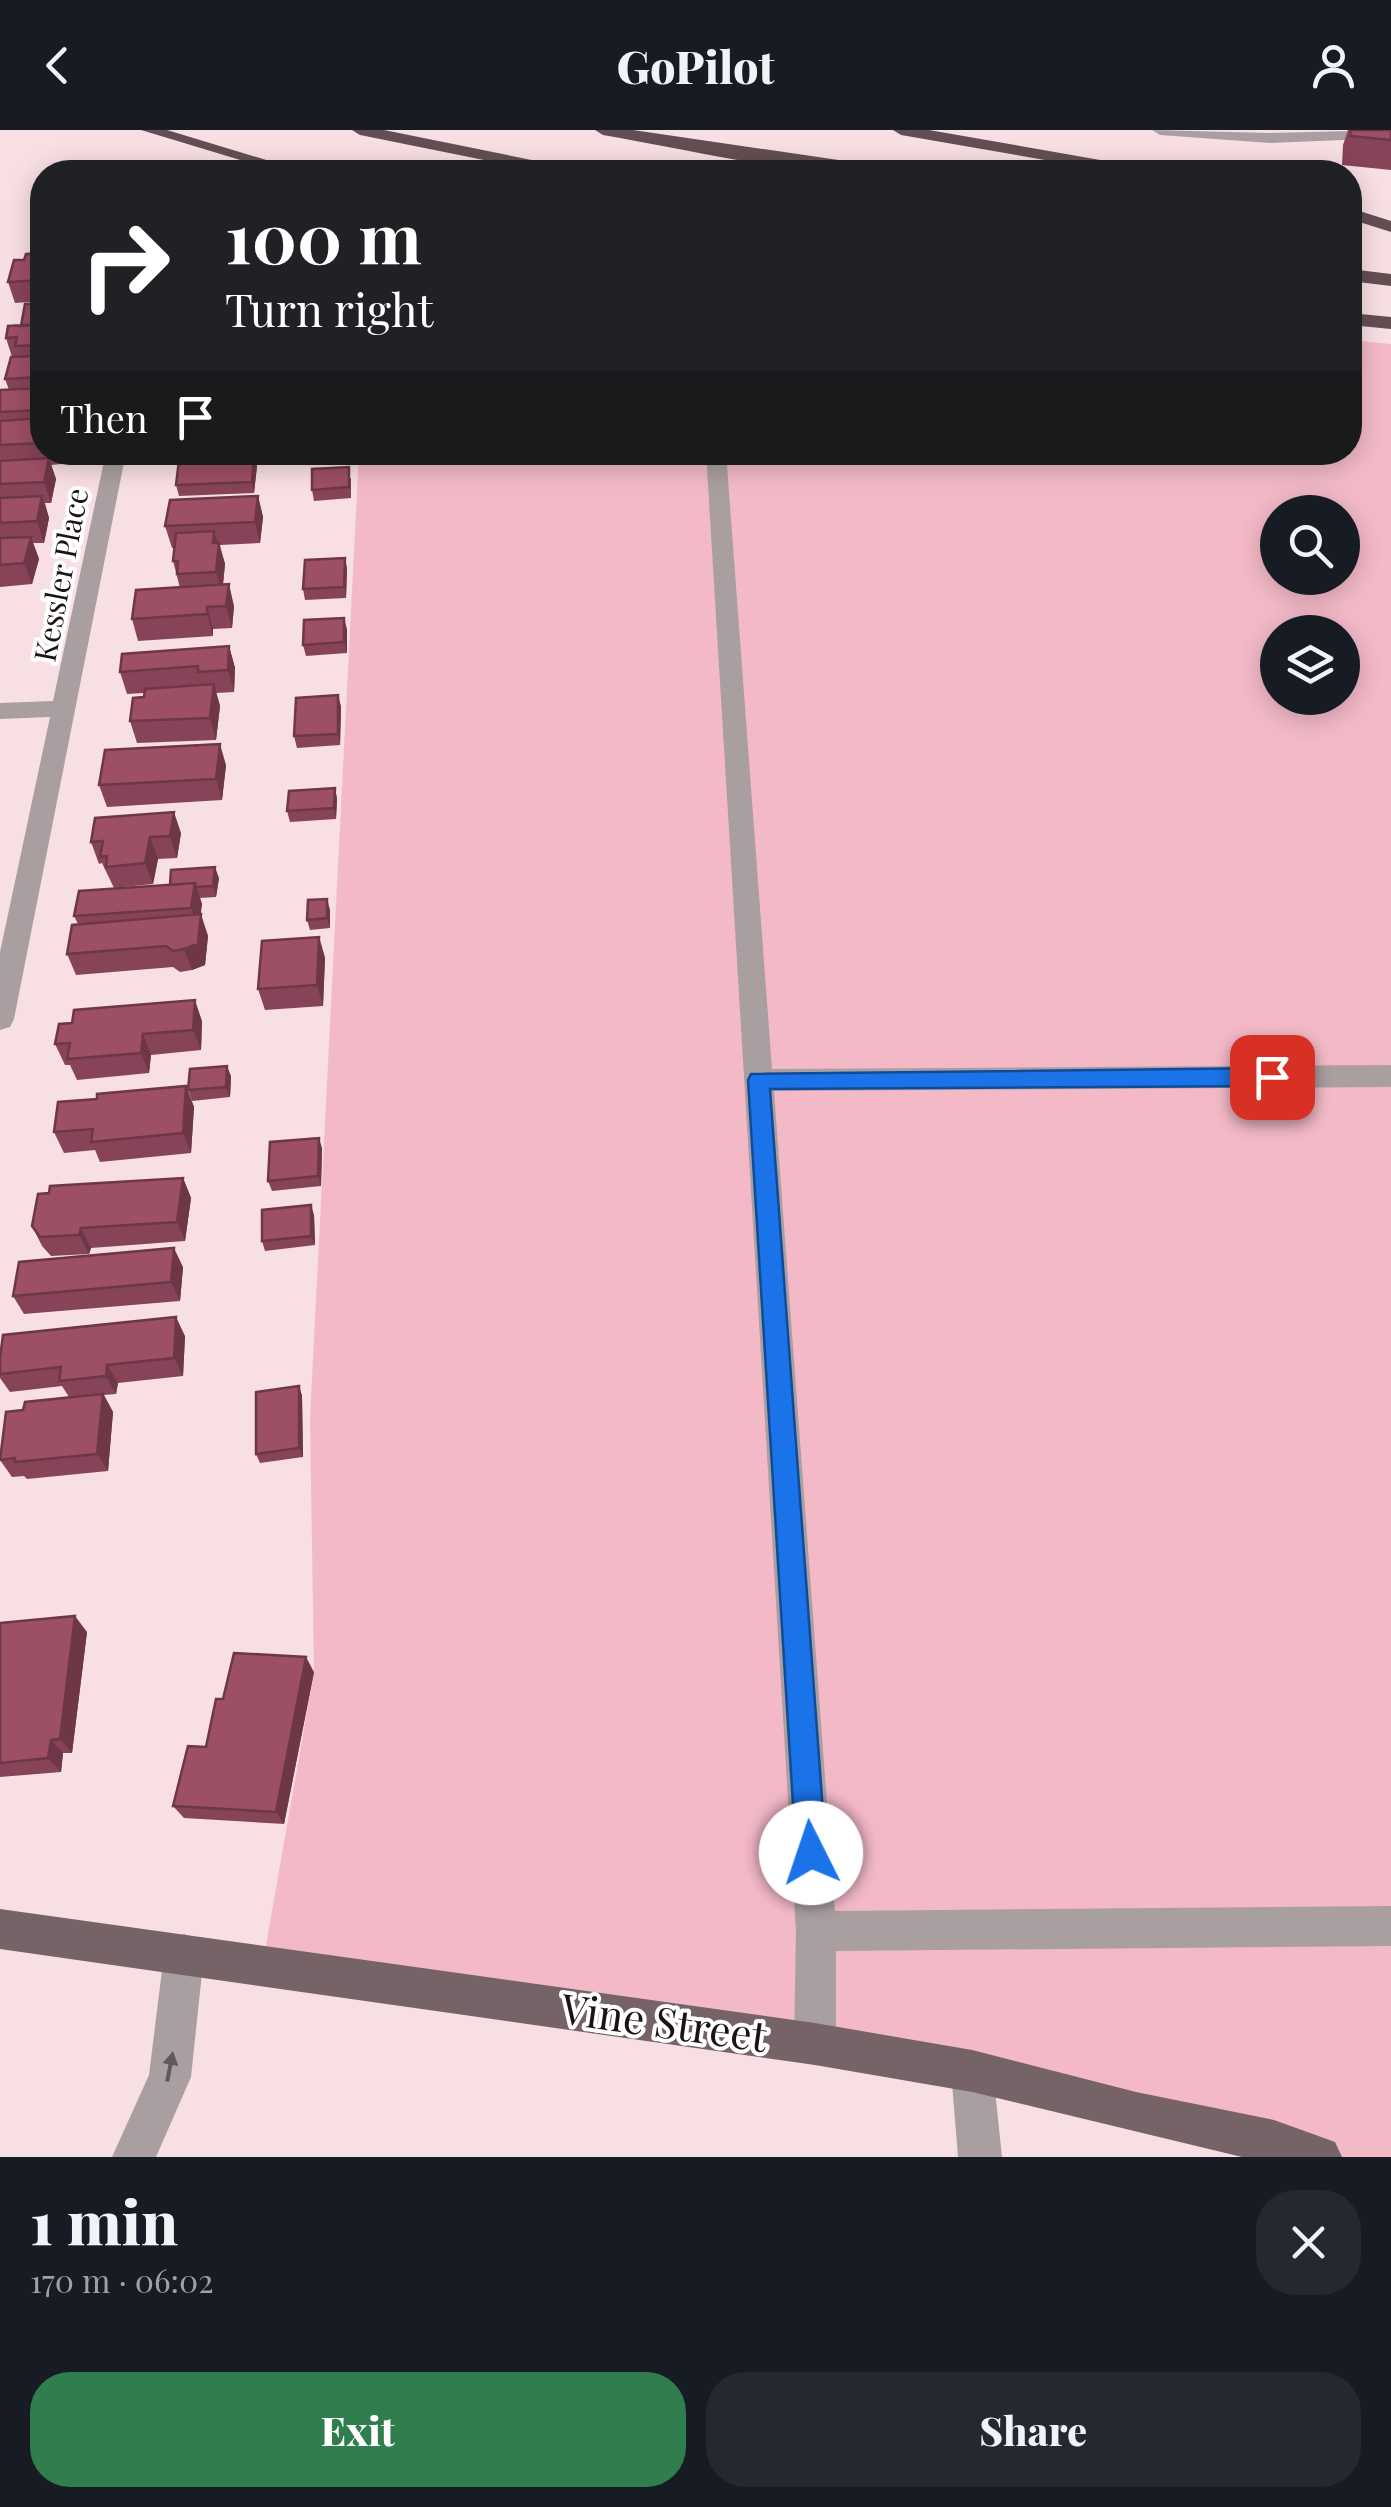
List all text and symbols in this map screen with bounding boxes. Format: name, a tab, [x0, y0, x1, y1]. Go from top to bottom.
text: GoPilot	[617, 35, 774, 95]
icon: back	[30, 38, 85, 93]
icon: person	[1306, 38, 1361, 93]
text: 100 m	[225, 188, 422, 282]
icon: right	[60, 200, 190, 330]
text: Turn right	[225, 278, 433, 338]
icon: arrive	[168, 390, 223, 445]
text: Then	[60, 392, 148, 443]
street label: Kessler Place	[24, 484, 96, 665]
map controls	[1260, 495, 1360, 715]
button: search	[1260, 495, 1360, 595]
button: layers	[1260, 615, 1360, 715]
pin	[1230, 1035, 1315, 1120]
icon: arrive	[1245, 1050, 1300, 1105]
position arrow	[759, 1801, 863, 1905]
street label: Vine Street	[557, 1979, 772, 2063]
one-way arrow	[163, 2051, 179, 2082]
text: 1 min	[30, 2180, 178, 2260]
button: close	[1256, 2190, 1361, 2295]
text: 170 m · 06:02	[30, 2258, 214, 2301]
button: Exit	[30, 2372, 686, 2487]
button: Share	[706, 2372, 1361, 2487]

